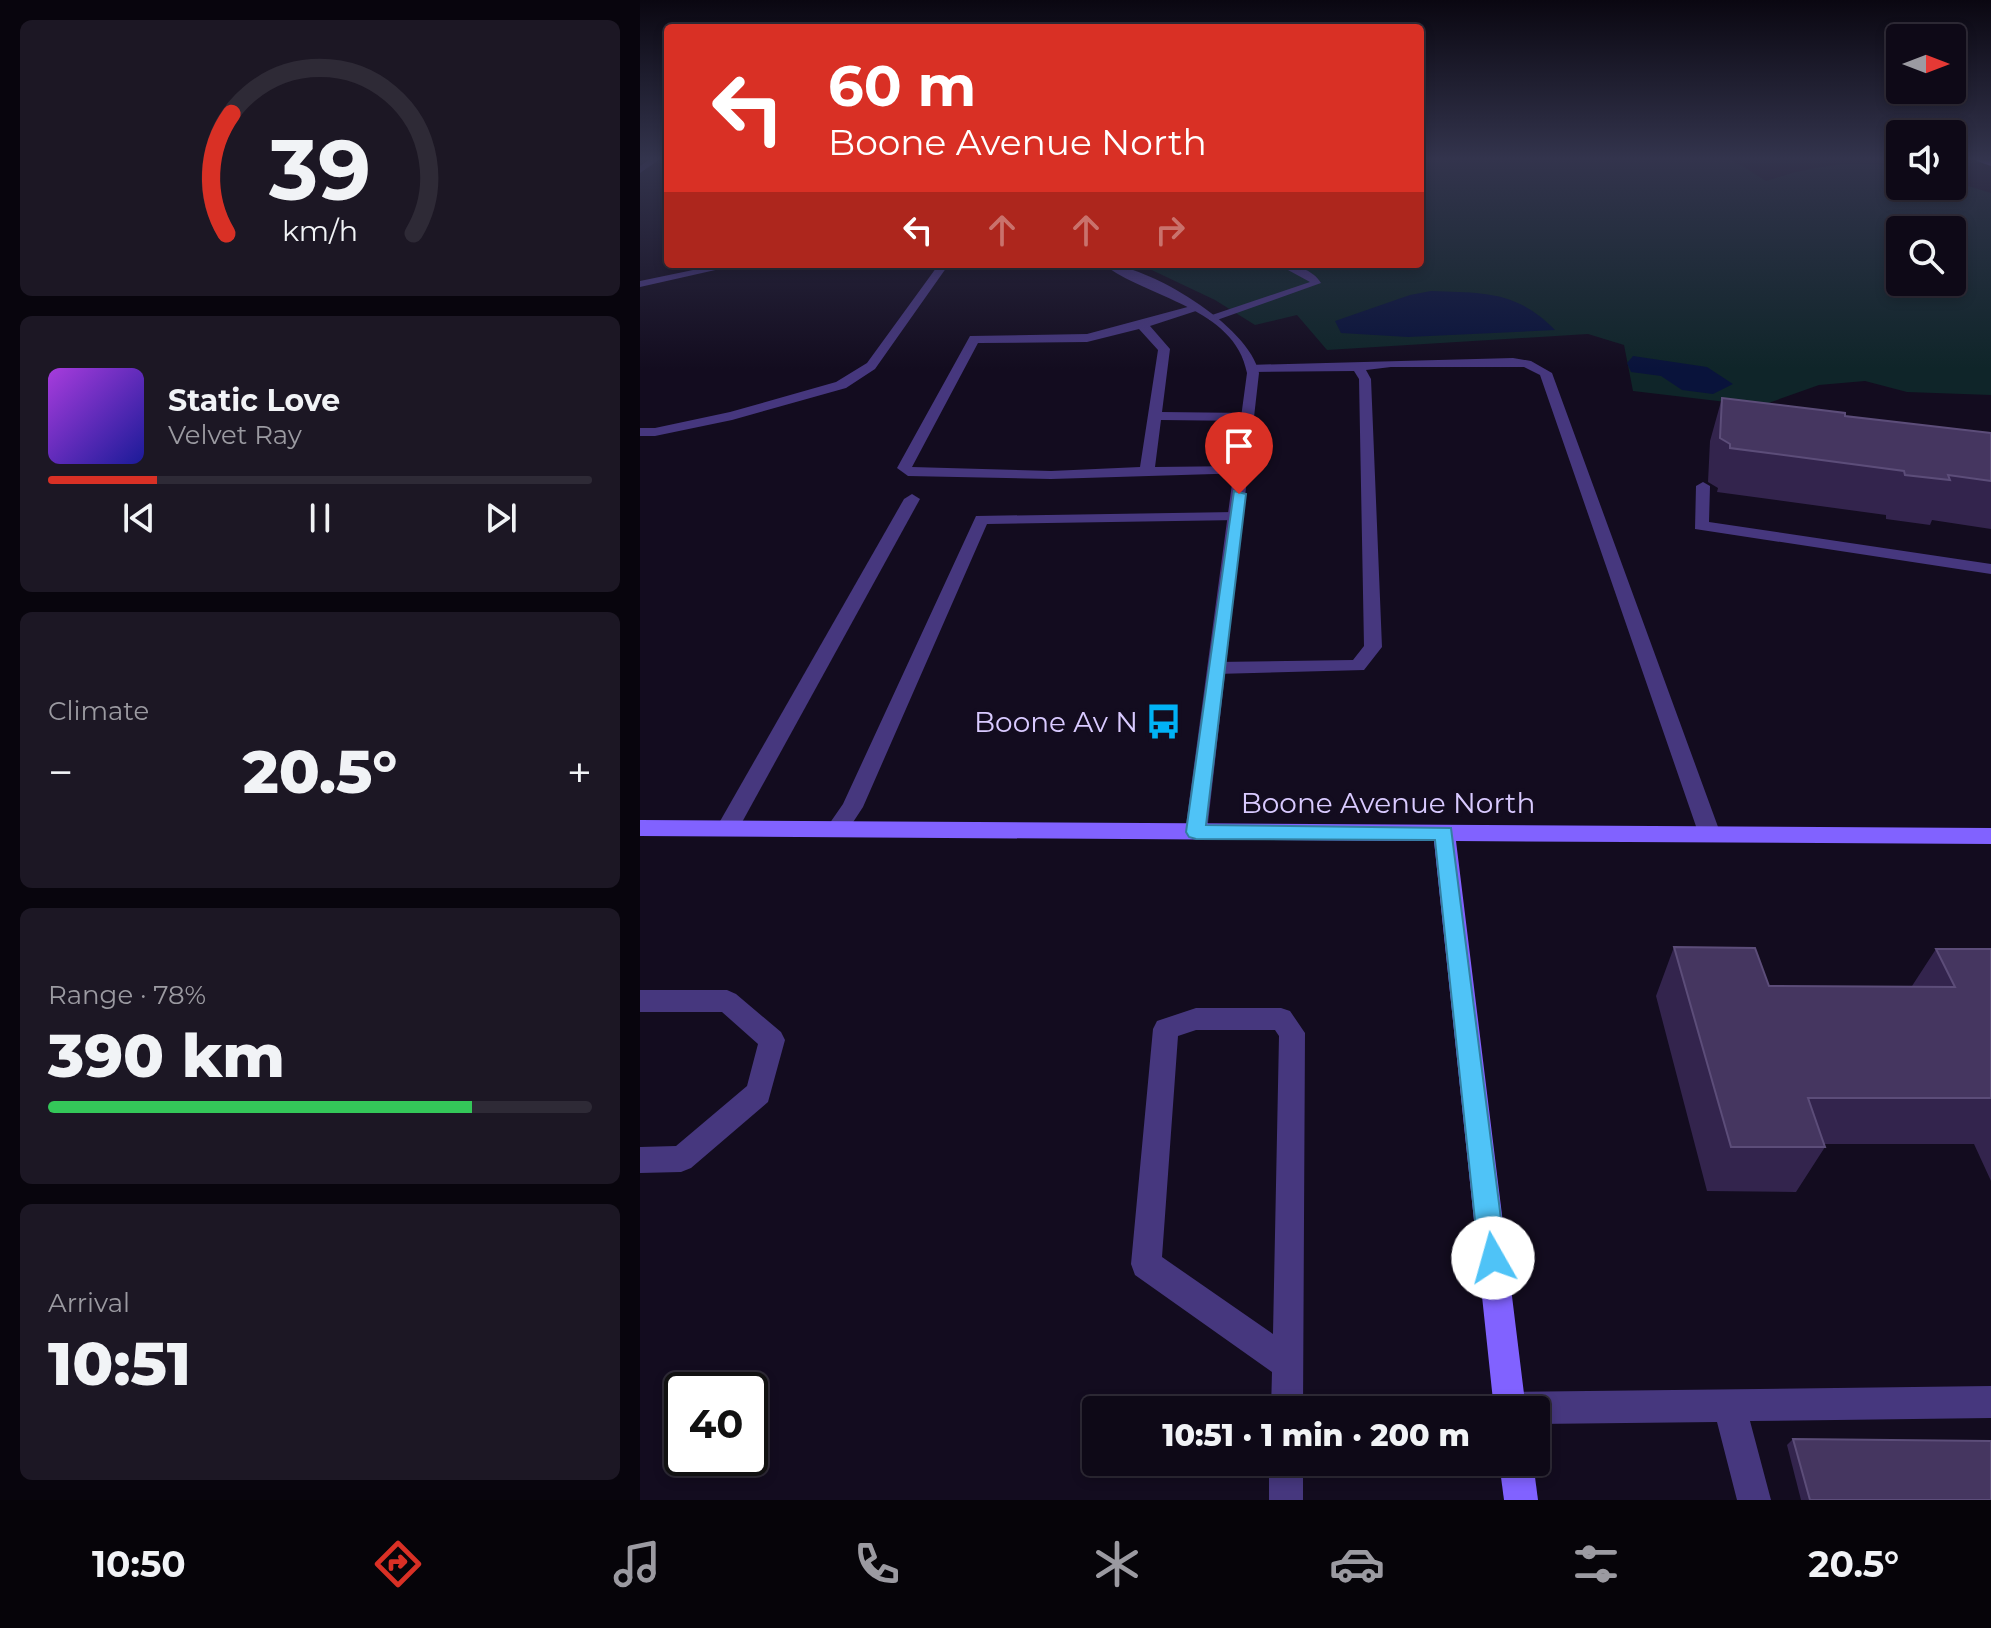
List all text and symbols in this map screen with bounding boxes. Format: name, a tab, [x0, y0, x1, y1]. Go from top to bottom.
north arrow	[1886, 24, 1966, 104]
map controls	[1886, 24, 1966, 296]
text: 60 m	[828, 52, 976, 120]
icon: left	[696, 56, 800, 160]
text: 39	[268, 119, 371, 221]
text: Boone Avenue North	[828, 120, 1207, 164]
button: sound	[1886, 120, 1966, 200]
icon: left	[896, 208, 940, 252]
icon: ahead	[980, 208, 1024, 252]
icon: ahead	[1064, 208, 1108, 252]
icon: right	[1148, 208, 1192, 252]
text: km/h	[282, 213, 358, 248]
button: search	[1886, 216, 1966, 296]
text: Static Love	[168, 382, 340, 419]
pin	[1205, 412, 1273, 494]
text: Velvet Ray	[168, 419, 302, 451]
icon: arrive	[1217, 424, 1261, 468]
icon: previous	[117, 496, 161, 540]
icon: pause	[298, 496, 342, 540]
icon: next	[479, 496, 523, 540]
text: Climate	[48, 695, 149, 727]
bus stop icon: Boone Av N	[1145, 703, 1183, 741]
place label: Boone Av N	[974, 705, 1138, 739]
text: 20.5°	[243, 735, 397, 808]
text: −	[48, 745, 73, 799]
text: +	[567, 745, 592, 799]
street label: Boone Avenue North	[1241, 786, 1535, 820]
text: Range · 78%	[48, 979, 206, 1011]
text: 390 km	[48, 1019, 285, 1092]
position arrow	[1451, 1216, 1535, 1300]
text: Arrival	[48, 1287, 130, 1319]
text: 10:51	[48, 1327, 191, 1400]
speed limit sign: 40	[664, 1372, 768, 1476]
text: 10:51 · 1 min · 200 m	[1162, 1417, 1470, 1454]
icon: directions	[370, 1536, 426, 1592]
icon: music	[609, 1536, 665, 1592]
icon: phone	[849, 1536, 905, 1592]
icon: climate	[1089, 1536, 1145, 1592]
icon: car	[1329, 1536, 1385, 1592]
icon: filters	[1568, 1536, 1624, 1592]
text: 10:50	[92, 1542, 186, 1586]
text: 20.5°	[1808, 1542, 1899, 1586]

